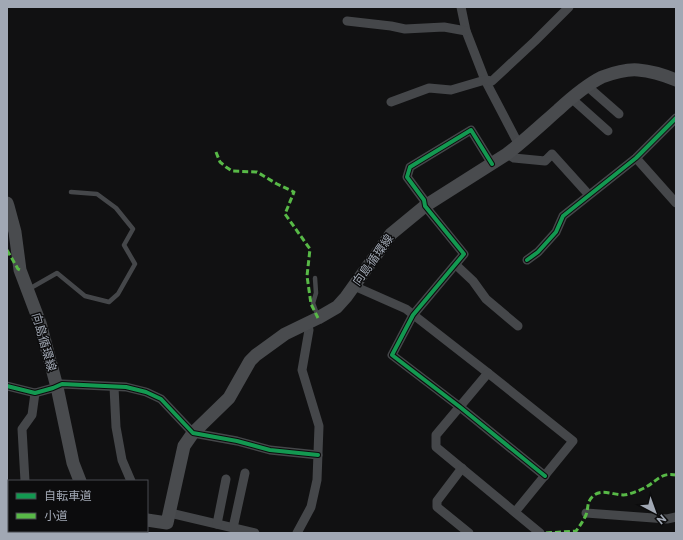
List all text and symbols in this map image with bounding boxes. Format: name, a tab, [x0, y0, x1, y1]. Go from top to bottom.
street label: 向島循環線	[349, 231, 395, 288]
street label: 向島循環線	[30, 311, 60, 372]
legend	[8, 480, 148, 532]
text: 自転車道	[44, 488, 92, 502]
north arrow	[635, 492, 675, 532]
text: 小道	[44, 508, 68, 522]
text: N	[655, 512, 669, 528]

